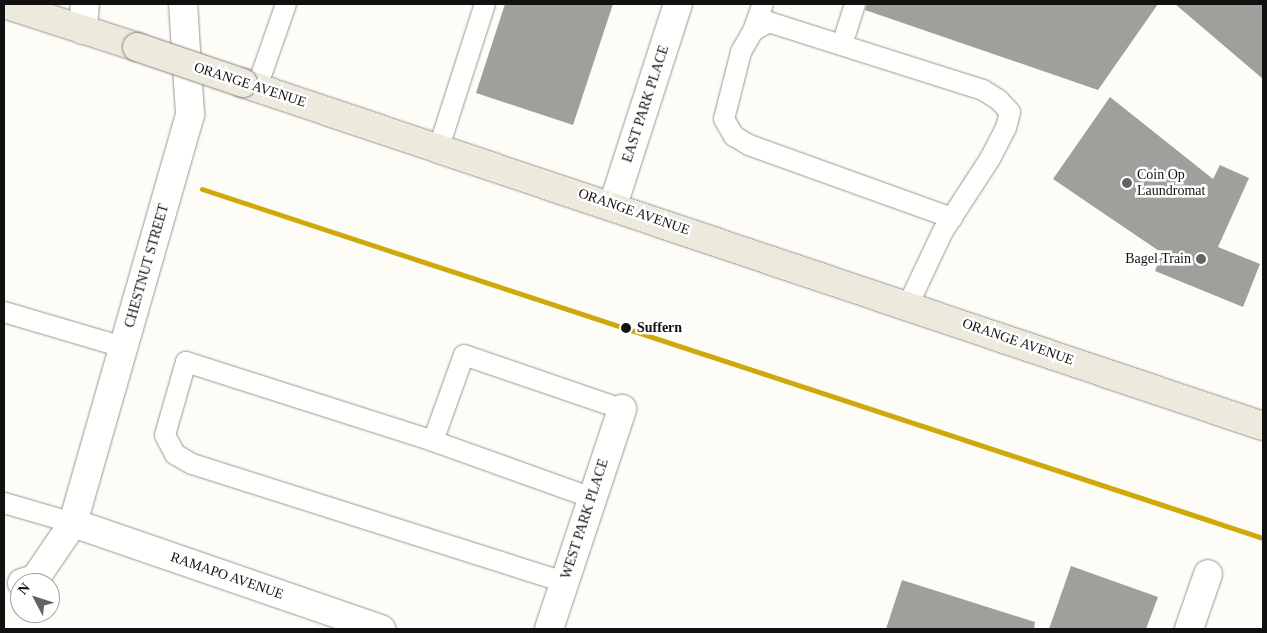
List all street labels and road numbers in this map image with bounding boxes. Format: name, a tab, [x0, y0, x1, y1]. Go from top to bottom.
street label: EAST PARK PLACE	[619, 43, 673, 165]
street label: ORANGE AVENUE	[191, 59, 309, 111]
street label: ORANGE AVENUE	[576, 185, 692, 239]
street label: CHESTNUT STREET	[121, 202, 173, 330]
street label: ORANGE AVENUE	[960, 315, 1076, 369]
street label: WEST PARK PLACE	[558, 457, 612, 581]
street label: RAMAPO AVENUE	[168, 549, 286, 603]

